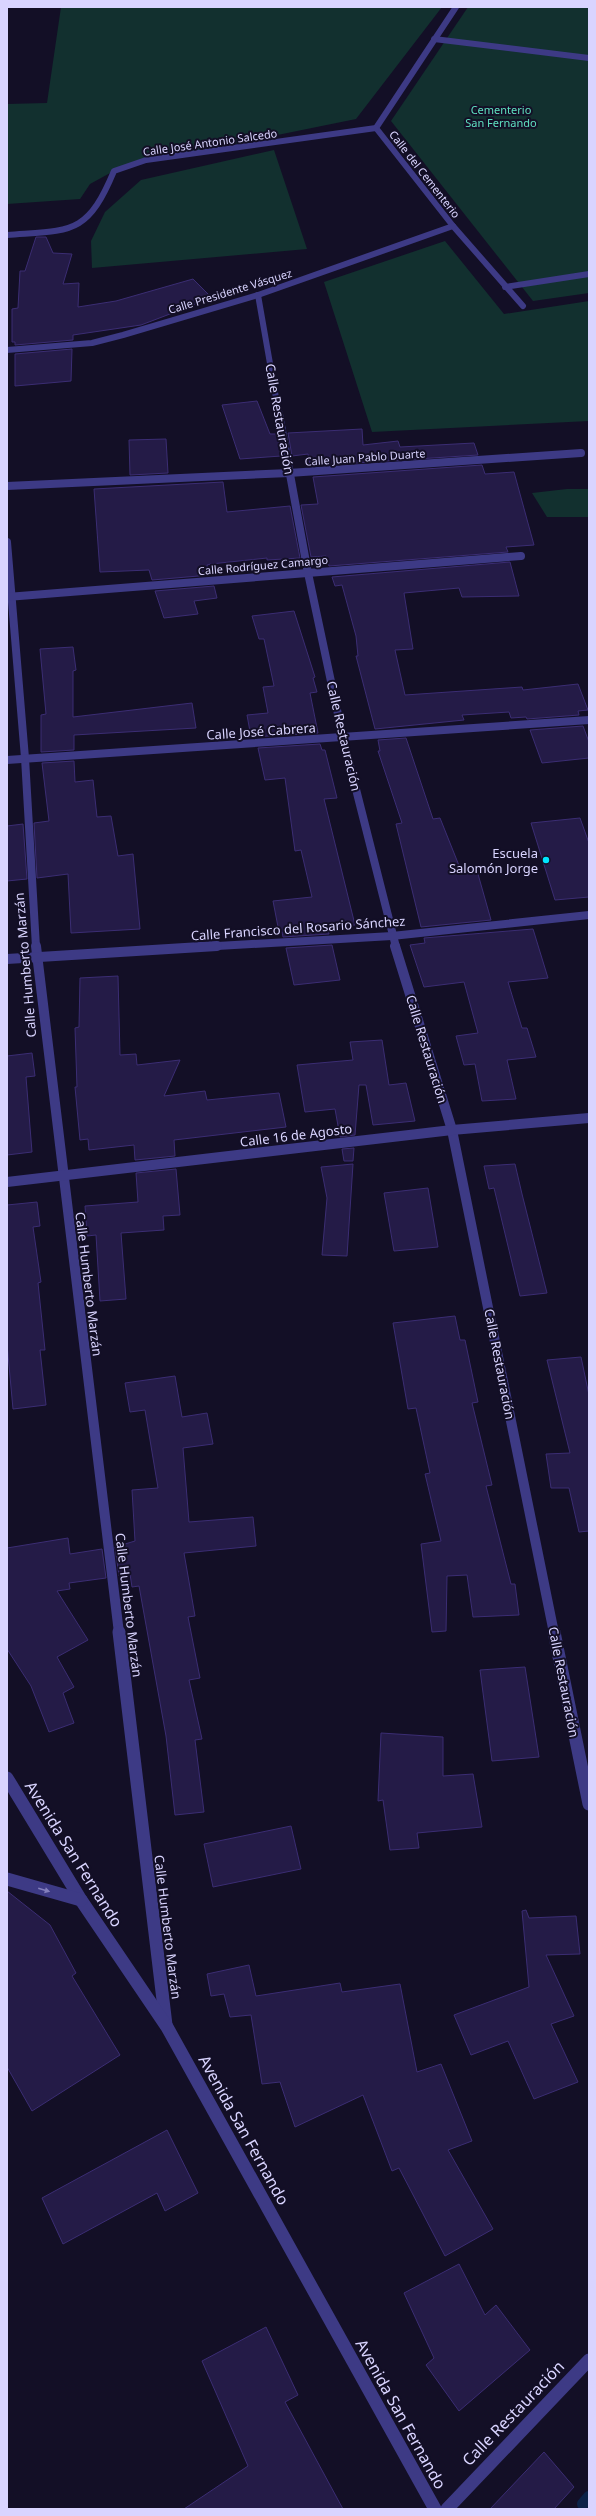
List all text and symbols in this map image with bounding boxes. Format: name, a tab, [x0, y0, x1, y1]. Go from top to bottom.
park label: Cementerio San Fernando	[465, 102, 537, 130]
street label: Calle José Antonio Salcedo	[142, 125, 278, 159]
street label: Calle del Cementerio	[386, 127, 464, 221]
street label: Calle Presidente Vásquez	[166, 265, 294, 317]
street label: Calle Restauración	[261, 362, 299, 476]
street label: Calle Juan Pablo Duarte	[304, 445, 426, 469]
street label: Calle Rodríguez Camargo	[197, 552, 329, 578]
street label: Calle Restauración	[323, 679, 365, 793]
street label: Calle José Cabrera	[206, 718, 316, 744]
place label: Escuela Salomón Jorge	[449, 844, 538, 877]
marker: Escuela Salomón Jorge	[541, 855, 551, 865]
street label: Calle Humberto Marzán	[10, 892, 40, 1038]
street label: Calle Francisco del Rosario Sánchez	[190, 912, 406, 944]
street label: Calle Restauración	[402, 993, 452, 1105]
street label: Calle 16 de Agosto	[239, 1119, 353, 1151]
street label: Calle Humberto Marzán	[71, 1211, 107, 1357]
street label: Calle Restauración	[480, 1307, 520, 1421]
street label: Calle Humberto Marzán	[111, 1532, 147, 1678]
street label: Calle Restauración	[544, 1625, 584, 1739]
street label: Avenida San Fernando	[20, 1777, 128, 1931]
street label: Calle Humberto Marzán	[150, 1854, 186, 2000]
one-way arrow	[38, 1887, 50, 1893]
street label: Avenida San Fernando	[194, 2051, 294, 2209]
street label: Avenida San Fernando	[351, 2335, 451, 2493]
street label: Calle Restauración	[457, 2356, 569, 2470]

